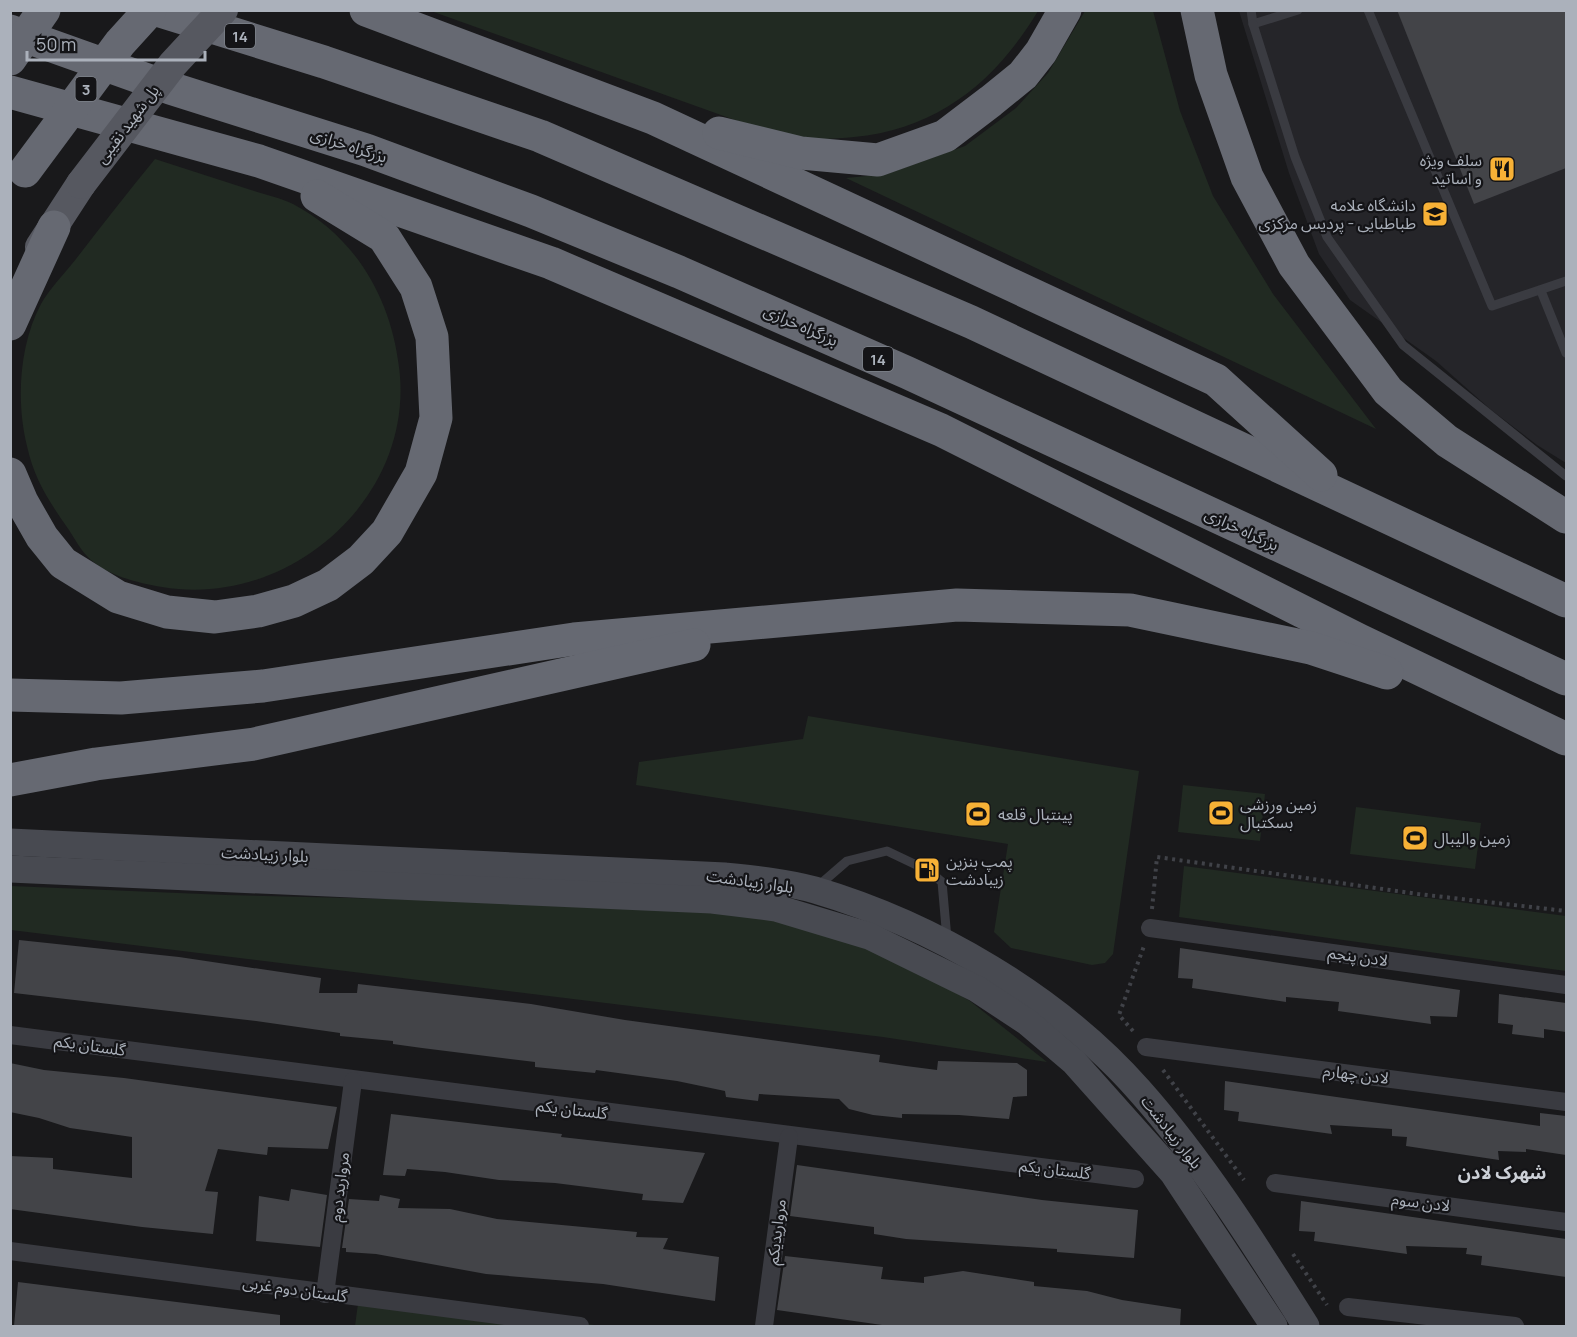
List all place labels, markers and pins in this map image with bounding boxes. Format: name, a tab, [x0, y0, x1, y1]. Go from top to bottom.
place label: سلف ویژه و اساتید	[1420, 149, 1482, 189]
restaurant icon: سلف ویژه و اساتید	[1487, 154, 1517, 184]
place label: دانشگاه علامه طباطبایی - پردیس مرکزی	[1259, 194, 1416, 234]
school or university icon: دانشگاه علامه طباطبایی - پردیس مرکزی	[1420, 199, 1450, 229]
place label: زمین ورزشی بسکتبال	[1240, 793, 1317, 833]
sports icon: زمین ورزشی بسکتبال	[1206, 798, 1236, 828]
sports icon: پینتبال قلعه	[963, 799, 993, 829]
place label: پینتبال قلعه	[998, 803, 1073, 825]
sports icon: زمین والیبال	[1400, 823, 1430, 853]
place label: زمین والیبال	[1434, 827, 1511, 849]
place label: پمپ بنزین زیبادشت	[946, 850, 1013, 890]
fuel station icon: پمپ بنزین زیبادشت	[912, 855, 942, 885]

